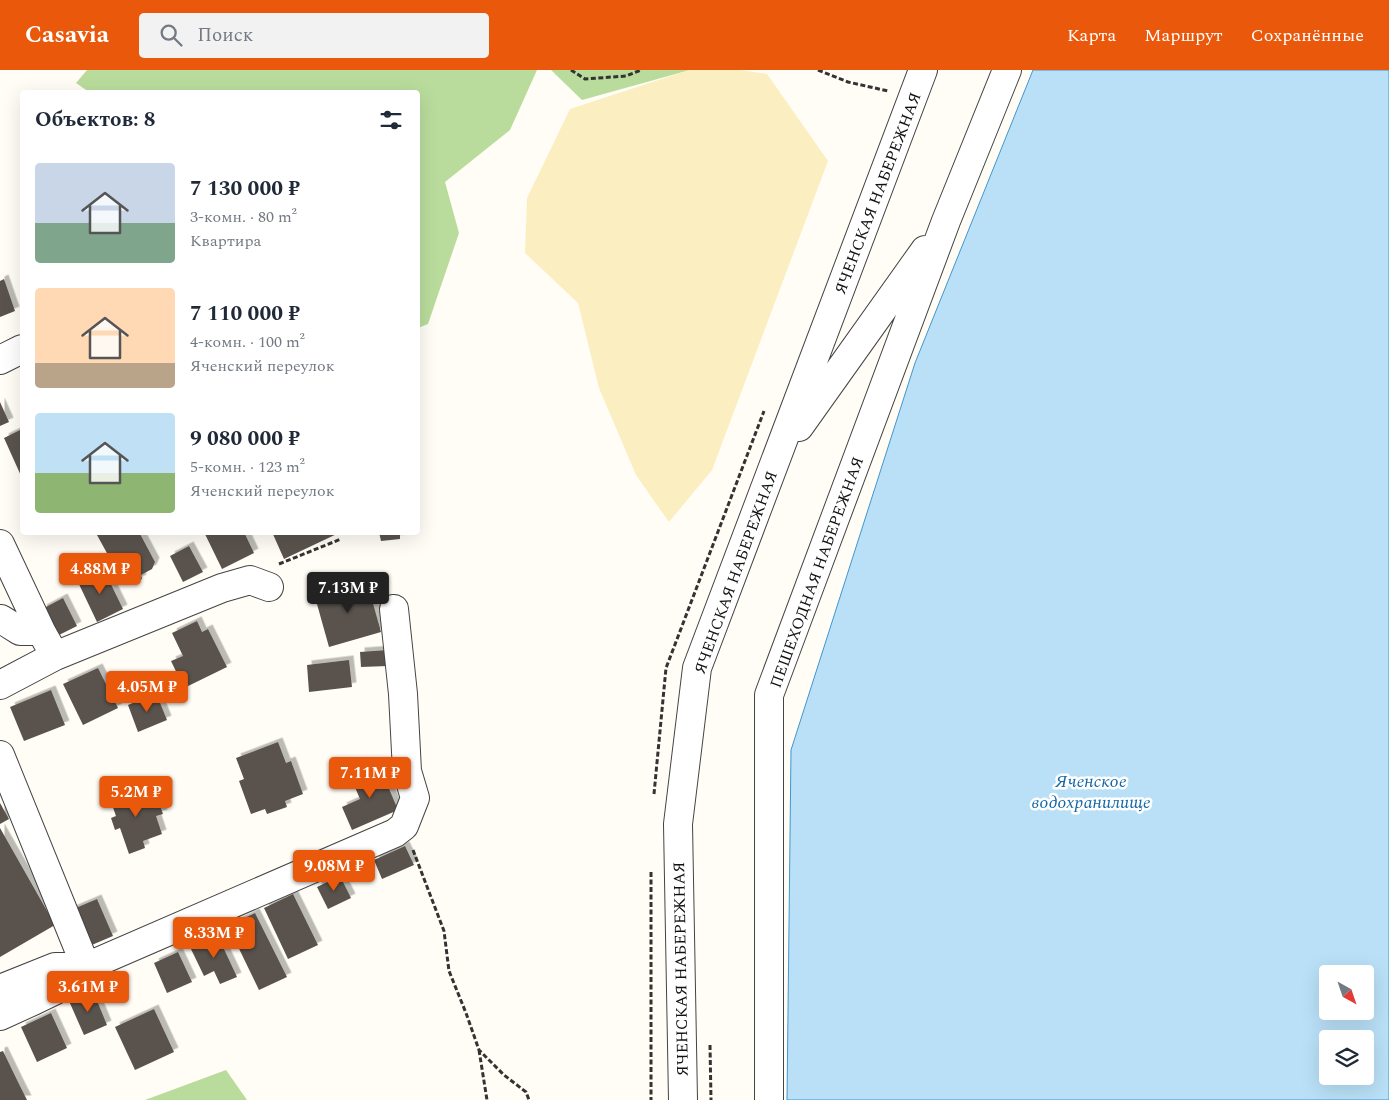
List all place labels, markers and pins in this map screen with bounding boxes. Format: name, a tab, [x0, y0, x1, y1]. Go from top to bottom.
pin: 4.88M ₽	[54, 552, 146, 595]
pin: 7.13M ₽	[302, 572, 394, 614]
pin: 4.05M ₽	[101, 670, 193, 713]
pin: 7.11M ₽	[324, 756, 416, 799]
pin: 5.2M ₽	[95, 776, 177, 818]
pin: 9.08M ₽	[288, 850, 380, 892]
pin: 8.33M ₽	[168, 916, 260, 959]
pin: 3.61M ₽	[42, 970, 134, 1013]

